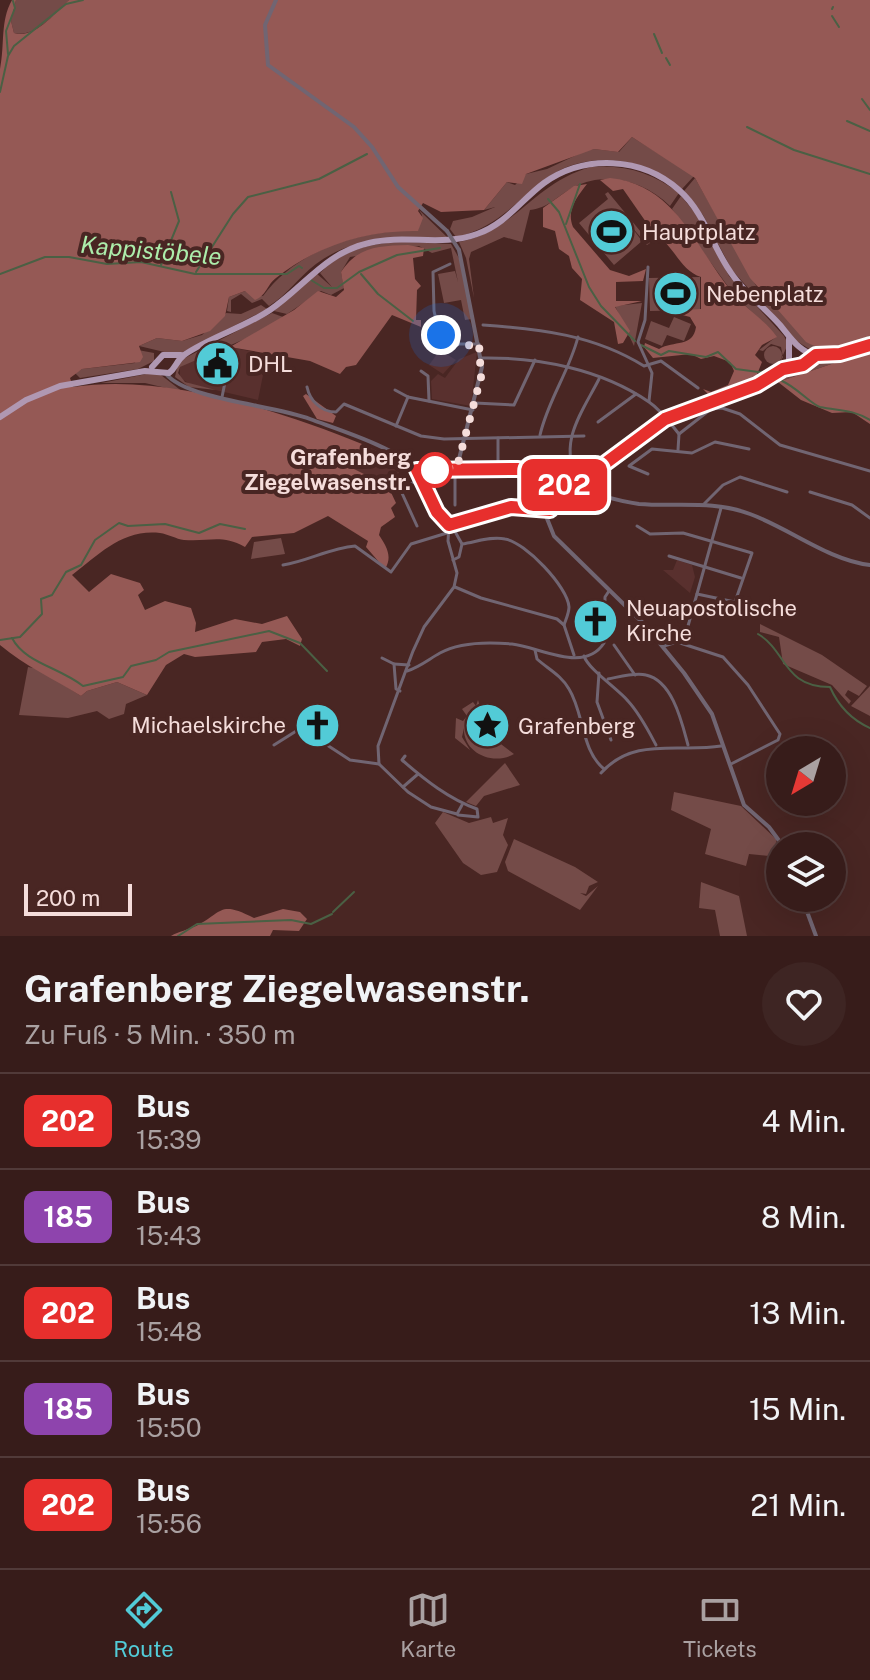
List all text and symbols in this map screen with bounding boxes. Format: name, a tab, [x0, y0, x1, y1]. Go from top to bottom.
sports icon: Hauptplatz	[587, 208, 635, 256]
place label: Hauptplatz	[642, 219, 755, 245]
water label: Kappistöbele	[79, 230, 223, 270]
sports icon: Nebenplatz	[651, 270, 699, 318]
place label: Nebenplatz	[706, 281, 824, 307]
your location	[421, 315, 461, 355]
public building icon: DHL	[193, 340, 241, 388]
place label: DHL	[248, 351, 293, 377]
place label: Grafenberg Ziegelwasenstr.	[244, 444, 411, 495]
marker: Grafenberg Ziegelwasenstr.	[418, 453, 452, 487]
line badge: 202	[518, 459, 610, 511]
text: 202	[537, 468, 591, 501]
place label: Neuapostolische Kirche	[626, 595, 797, 646]
church icon: Neuapostolische Kirche	[571, 597, 619, 645]
church icon: Michaelskirche	[293, 701, 341, 749]
place icon: Grafenberg	[463, 702, 511, 750]
place label: Michaelskirche	[131, 712, 286, 738]
place label: Grafenberg	[518, 713, 635, 739]
north arrow	[766, 736, 846, 816]
map controls	[766, 736, 846, 912]
button: layers	[766, 832, 846, 912]
scale bar	[24, 880, 132, 916]
text: 200 m	[36, 885, 100, 911]
button: heart	[762, 962, 846, 1046]
text: Grafenberg Ziegelwasenstr.	[24, 966, 530, 1011]
text: Zu Fuß · 5 Min. · 350 m	[24, 1019, 295, 1050]
text: Bus	[136, 1088, 190, 1124]
text: 4 Min.	[762, 1103, 846, 1139]
text: 202	[41, 1104, 95, 1137]
text: 15:39	[136, 1124, 202, 1155]
text: Bus	[136, 1184, 190, 1220]
text: 8 Min.	[761, 1199, 846, 1235]
text: 185	[43, 1200, 93, 1233]
text: 15:43	[136, 1220, 202, 1251]
text: Bus	[136, 1280, 190, 1316]
text: 13 Min.	[749, 1295, 846, 1331]
text: 202	[41, 1296, 95, 1329]
text: 15:48	[136, 1316, 202, 1347]
text: Bus	[136, 1376, 190, 1412]
text: 15 Min.	[749, 1391, 846, 1427]
text: 185	[43, 1392, 93, 1425]
text: 15:50	[136, 1412, 202, 1443]
text: Bus	[136, 1472, 190, 1508]
text: 21 Min.	[750, 1487, 846, 1523]
text: 202	[41, 1488, 95, 1521]
text: 15:56	[136, 1508, 202, 1539]
tab: Route	[113, 1588, 174, 1662]
tab: Karte	[400, 1588, 456, 1662]
tab: Tickets	[683, 1588, 757, 1662]

